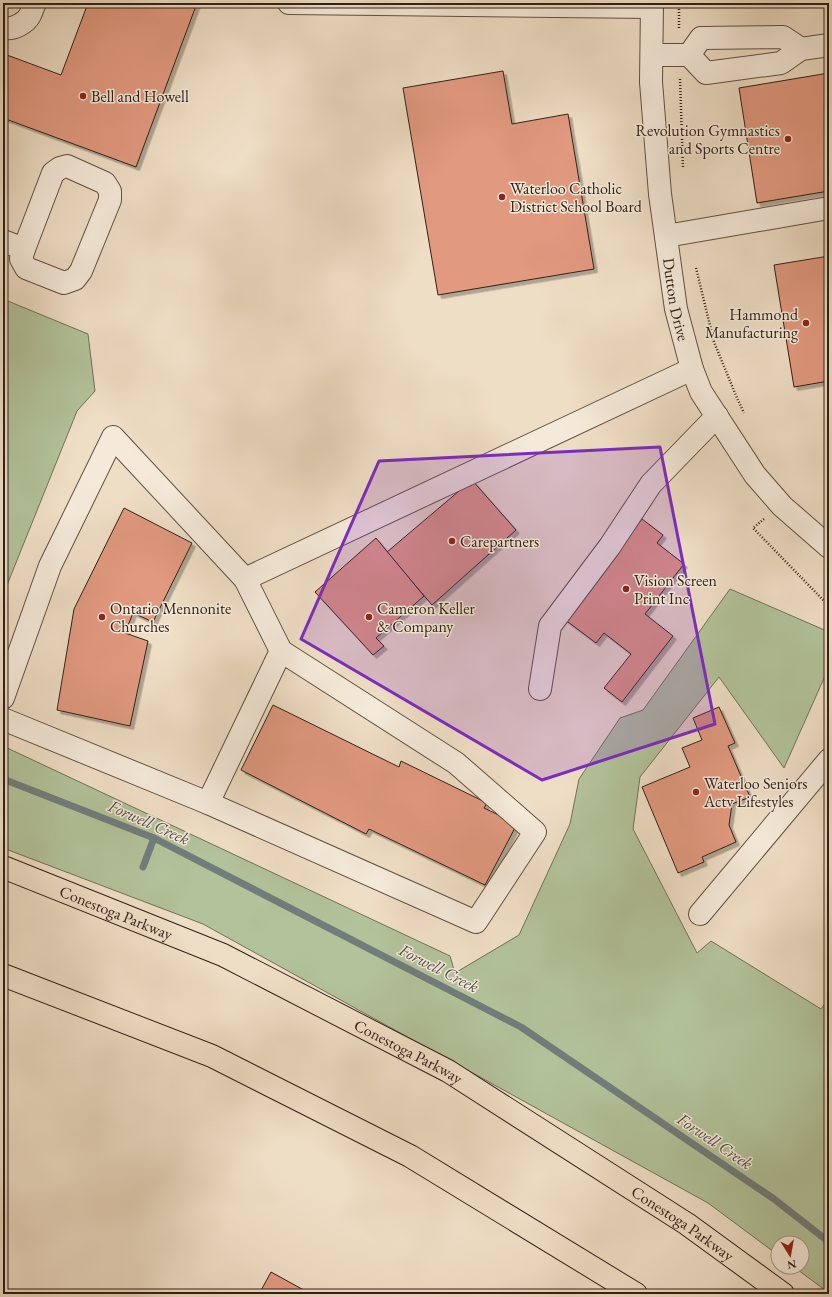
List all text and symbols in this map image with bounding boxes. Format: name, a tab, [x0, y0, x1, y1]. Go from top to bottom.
place label: Bell and Howell	[91, 86, 189, 107]
marker: Bell and Howell	[78, 91, 88, 101]
place label: Revolution Gymnastics and Sports Centre	[636, 120, 780, 159]
marker: Revolution Gymnastics and Sports Centre	[783, 134, 793, 144]
place label: Waterloo Catholic District School Board	[510, 178, 643, 217]
marker: Waterloo Catholic District School Board	[497, 192, 507, 202]
street label: Dutton Drive	[658, 256, 695, 343]
place label: Hammond Manufacturing	[705, 304, 799, 343]
marker: Hammond Manufacturing	[801, 318, 811, 328]
place label: Carepartners	[460, 531, 539, 552]
marker: Carepartners	[447, 536, 457, 546]
place label: Vision Screen Print Inc	[634, 570, 717, 609]
marker: Vision Screen Print Inc	[621, 584, 631, 594]
place label: Ontario Mennonite Churches	[110, 598, 231, 637]
place label: Cameron Keller & Company	[377, 598, 475, 637]
marker: Ontario Mennonite Churches	[97, 612, 107, 622]
marker: Cameron Keller & Company	[364, 612, 374, 622]
place label: Waterloo Seniors Actv Lifestyles	[703, 773, 807, 812]
marker: Waterloo Seniors Actv Lifestyles	[691, 787, 701, 797]
water label: Forwell Creek	[104, 794, 193, 850]
street label: Conestoga Parkway	[57, 880, 177, 945]
water label: Forwell Creek	[395, 938, 483, 998]
street label: Conestoga Parkway	[351, 1014, 468, 1089]
water label: Forwell Creek	[672, 1107, 757, 1174]
street label: Conestoga Parkway	[628, 1181, 739, 1266]
north arrow	[770, 1235, 810, 1275]
text: N	[786, 1257, 798, 1273]

